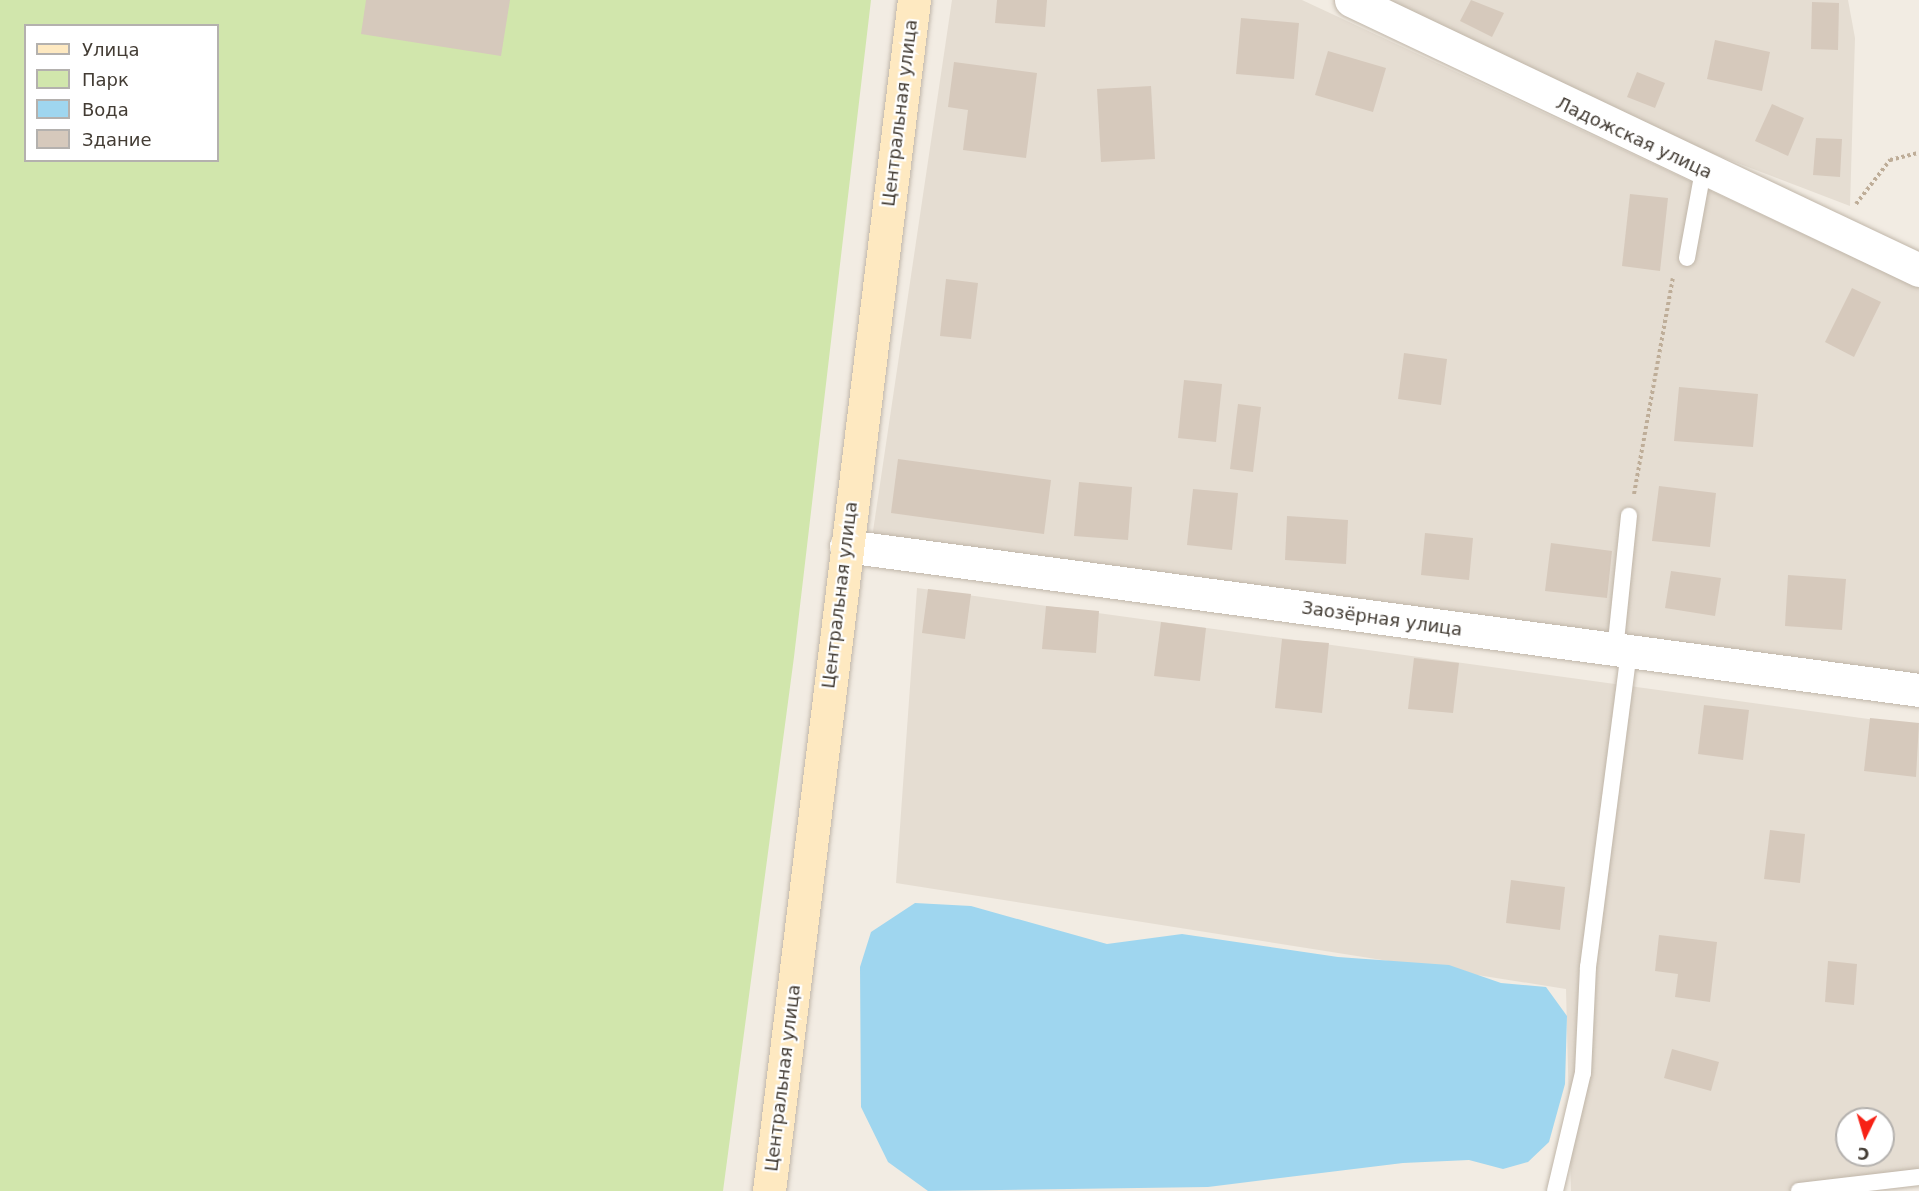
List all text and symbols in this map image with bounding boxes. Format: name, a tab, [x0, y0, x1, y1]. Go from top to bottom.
street label: Центральная улица	[878, 18, 922, 208]
legend	[24, 24, 219, 162]
text: Улица	[82, 39, 139, 60]
text: Парк	[82, 69, 129, 90]
street label: Ладожская улица	[1553, 92, 1715, 184]
text: Вода	[82, 99, 129, 120]
text: Здание	[82, 129, 152, 150]
street label: Центральная улица	[818, 500, 862, 690]
street label: Заозёрная улица	[1300, 597, 1464, 641]
street label: Центральная улица	[761, 983, 805, 1173]
north arrow	[1835, 1107, 1895, 1167]
text: С	[1857, 1143, 1870, 1163]

